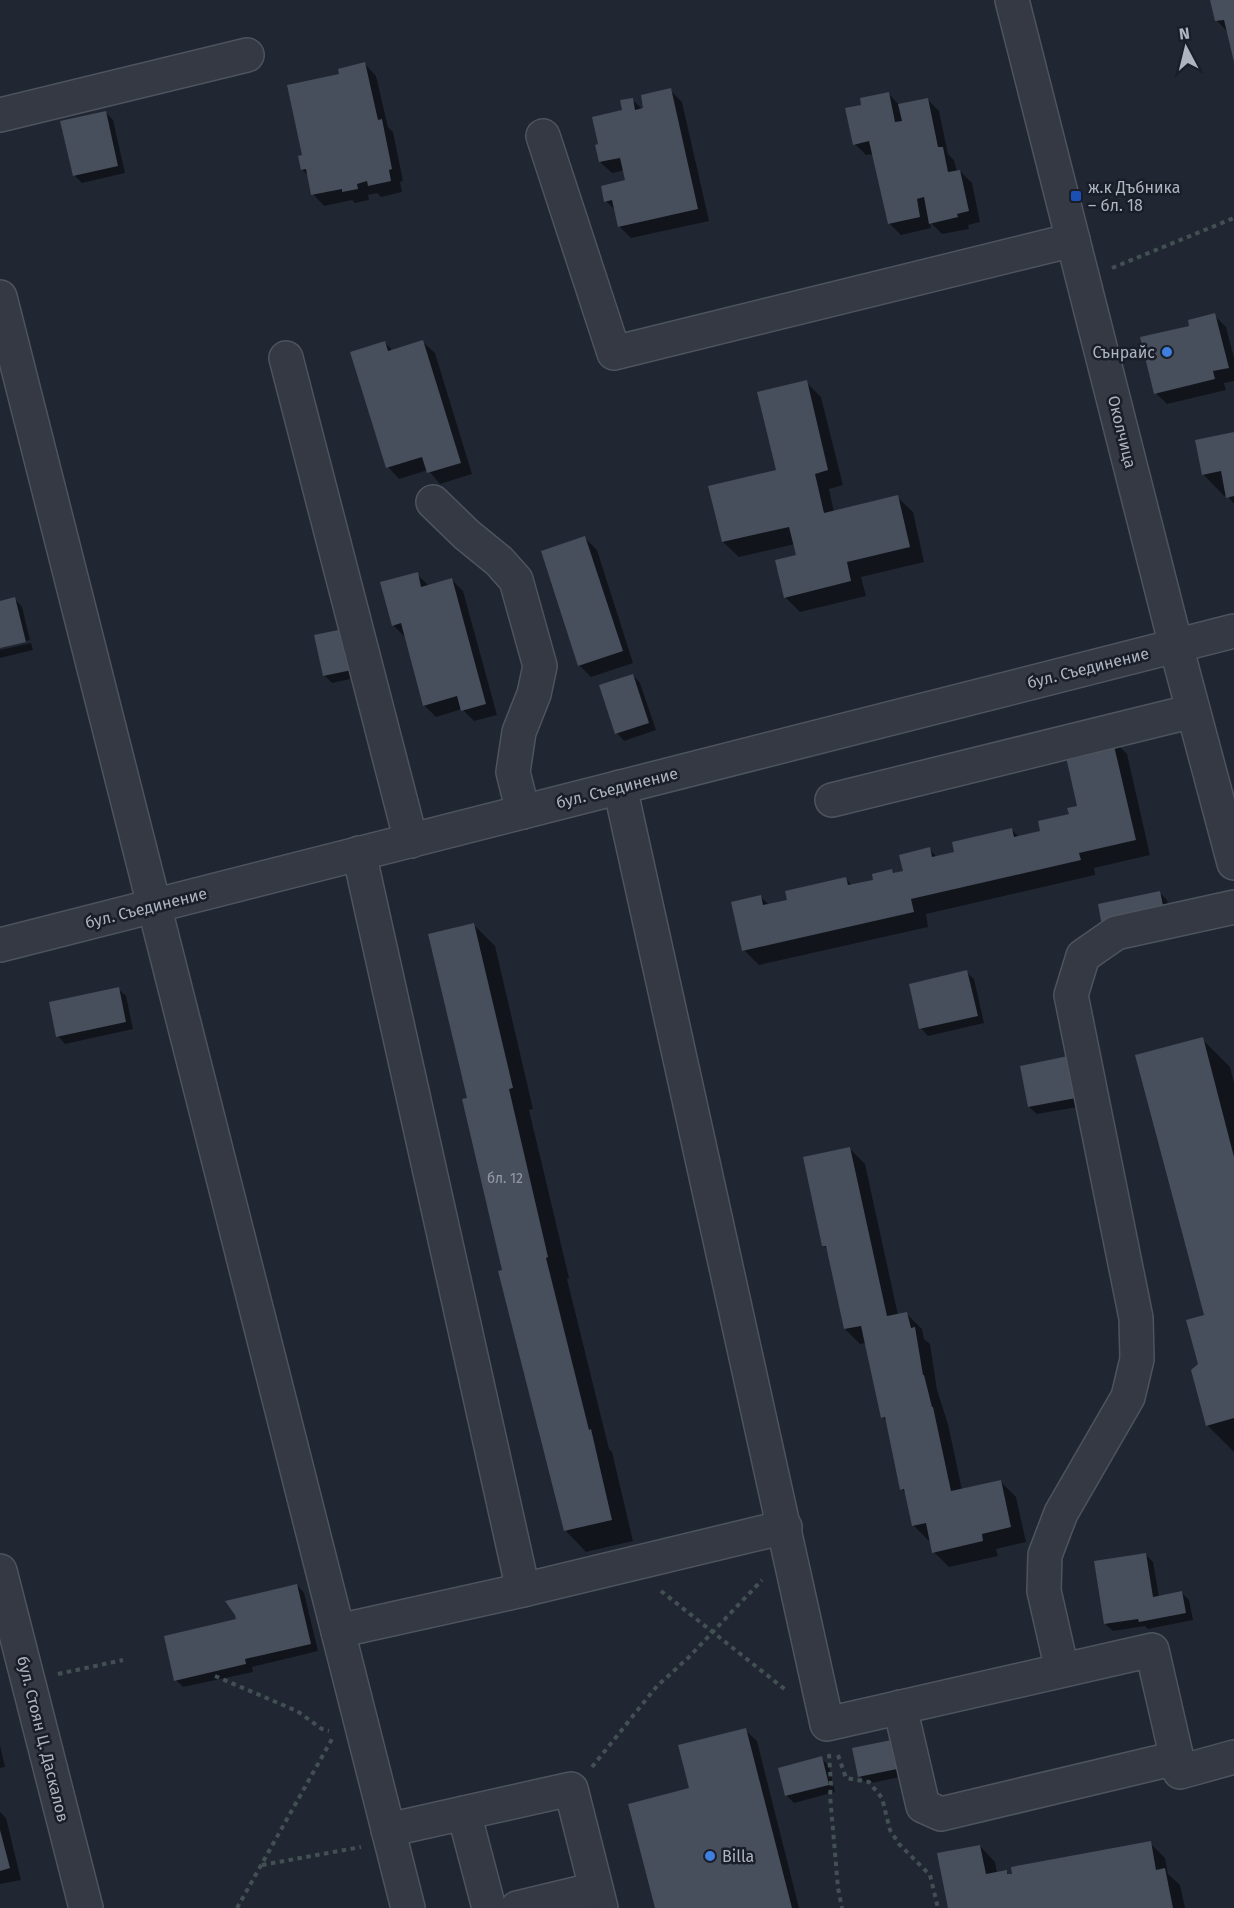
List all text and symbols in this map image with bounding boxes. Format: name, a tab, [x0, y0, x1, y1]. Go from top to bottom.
north arrow	[1156, 18, 1216, 78]
text: N	[1178, 24, 1191, 44]
place label: ж.к Дъбника – бл. 18	[1088, 178, 1180, 215]
marker: ж.к Дъбника – бл. 18	[1069, 189, 1083, 203]
place label: Сънрайс	[1092, 343, 1155, 362]
marker: Сънрайс	[1160, 345, 1174, 359]
street label: Околчица	[1104, 394, 1140, 470]
street label: бул. Съединение	[1025, 644, 1151, 692]
street label: бул. Съединение	[554, 764, 680, 812]
street label: бул. Съединение	[83, 884, 209, 932]
house number: бл. 12	[487, 1170, 523, 1187]
street label: бул. Стоян Ц. Даскалов	[13, 1654, 73, 1824]
place label: Billa	[722, 1847, 754, 1866]
marker: Billa	[703, 1849, 717, 1863]

